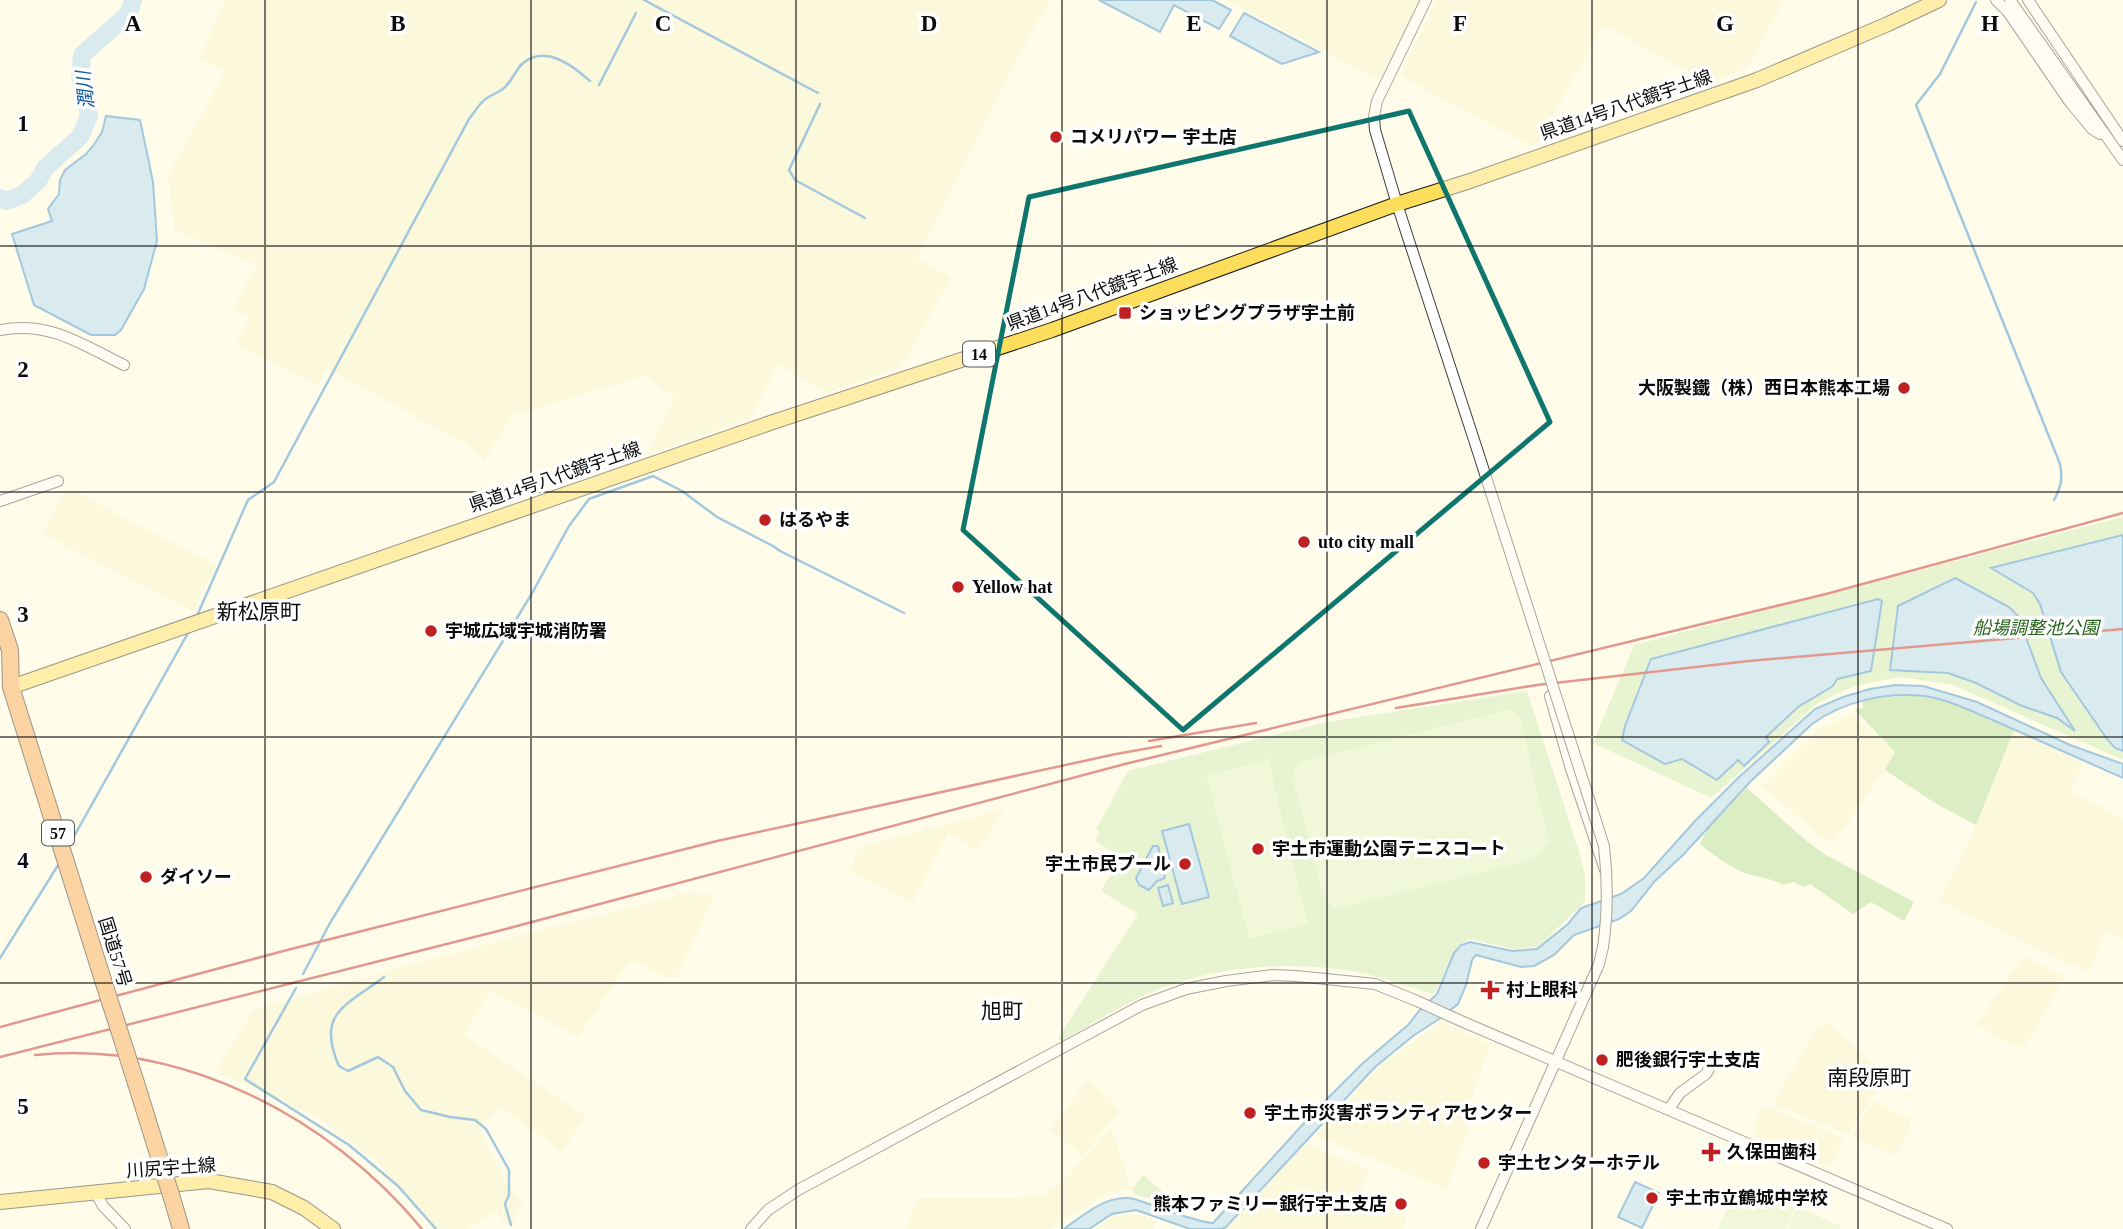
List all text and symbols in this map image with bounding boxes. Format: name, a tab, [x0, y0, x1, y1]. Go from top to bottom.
text: A	[125, 11, 142, 36]
text: B	[390, 11, 406, 36]
text: C	[655, 11, 671, 36]
text: D	[921, 11, 937, 36]
text: E	[1186, 11, 1202, 36]
text: F	[1453, 11, 1467, 36]
text: G	[1716, 11, 1734, 36]
text: H	[1981, 11, 1999, 36]
street label: 県道14号八代鏡宇土線	[1538, 66, 1714, 144]
water label: 潤川	[72, 68, 97, 110]
text: 1	[17, 111, 29, 136]
place label: コメリパワー 宇土店	[1070, 127, 1237, 147]
marker: コメリパワー 宇土店	[1048, 129, 1064, 145]
street label: 県道14号八代鏡宇土線	[1004, 254, 1180, 334]
place label: ショッピングプラザ宇土前	[1139, 303, 1355, 323]
marker: ショッピングプラザ宇土前	[1117, 305, 1133, 321]
road number: 14	[963, 342, 995, 366]
text: 2	[17, 357, 29, 382]
place label: 大阪製鐵（株）西日本熊本工場	[1638, 378, 1890, 398]
marker: 大阪製鐵（株）西日本熊本工場	[1896, 380, 1912, 396]
street label: 県道14号八代鏡宇土線	[467, 438, 643, 516]
place label: はるやま	[779, 510, 851, 530]
marker: はるやま	[757, 512, 773, 528]
place label: uto city mall	[1318, 532, 1414, 552]
marker: uto city mall	[1296, 534, 1312, 550]
place label: Yellow hat	[972, 577, 1053, 597]
marker: Yellow hat	[950, 579, 966, 595]
district label: 新松原町	[217, 600, 301, 624]
text: 3	[17, 602, 29, 627]
park label: 船場調整池公園	[1973, 618, 2102, 638]
place label: 宇城広域宇城消防署	[445, 621, 607, 641]
marker: 宇城広域宇城消防署	[423, 623, 439, 639]
road number: 57	[42, 820, 74, 846]
place label: 宇土市運動公園テニスコート	[1272, 839, 1506, 859]
marker: 宇土市運動公園テニスコート	[1250, 841, 1266, 857]
text: 4	[17, 848, 29, 873]
place label: 宇土市民プール	[1045, 854, 1171, 874]
marker: 宇土市民プール	[1177, 856, 1193, 872]
place label: ダイソー	[160, 867, 232, 887]
marker: ダイソー	[138, 869, 154, 885]
street label: 国道57号	[95, 915, 135, 989]
marker: 村上眼科	[1480, 980, 1500, 1000]
place label: 村上眼科	[1506, 980, 1578, 1000]
district label: 旭町	[981, 999, 1023, 1023]
place label: 肥後銀行宇土支店	[1616, 1049, 1760, 1070]
marker: 肥後銀行宇土支店	[1594, 1052, 1610, 1068]
district label: 南段原町	[1827, 1066, 1911, 1090]
text: 5	[17, 1094, 29, 1119]
place label: 宇土市災害ボランティアセンター	[1264, 1103, 1533, 1123]
marker: 宇土市災害ボランティアセンター	[1242, 1105, 1258, 1121]
marker: 久保田歯科	[1701, 1142, 1721, 1162]
place label: 久保田歯科	[1727, 1142, 1817, 1162]
place label: 宇土センターホテル	[1498, 1153, 1660, 1173]
street label: 川尻宇土線	[125, 1155, 217, 1181]
marker: 宇土センターホテル	[1476, 1155, 1492, 1171]
place label: 宇土市立鶴城中学校	[1666, 1188, 1828, 1208]
marker: 宇土市立鶴城中学校	[1644, 1190, 1660, 1206]
place label: 熊本ファミリー銀行宇土支店	[1153, 1193, 1387, 1214]
marker: 熊本ファミリー銀行宇土支店	[1393, 1196, 1409, 1212]

